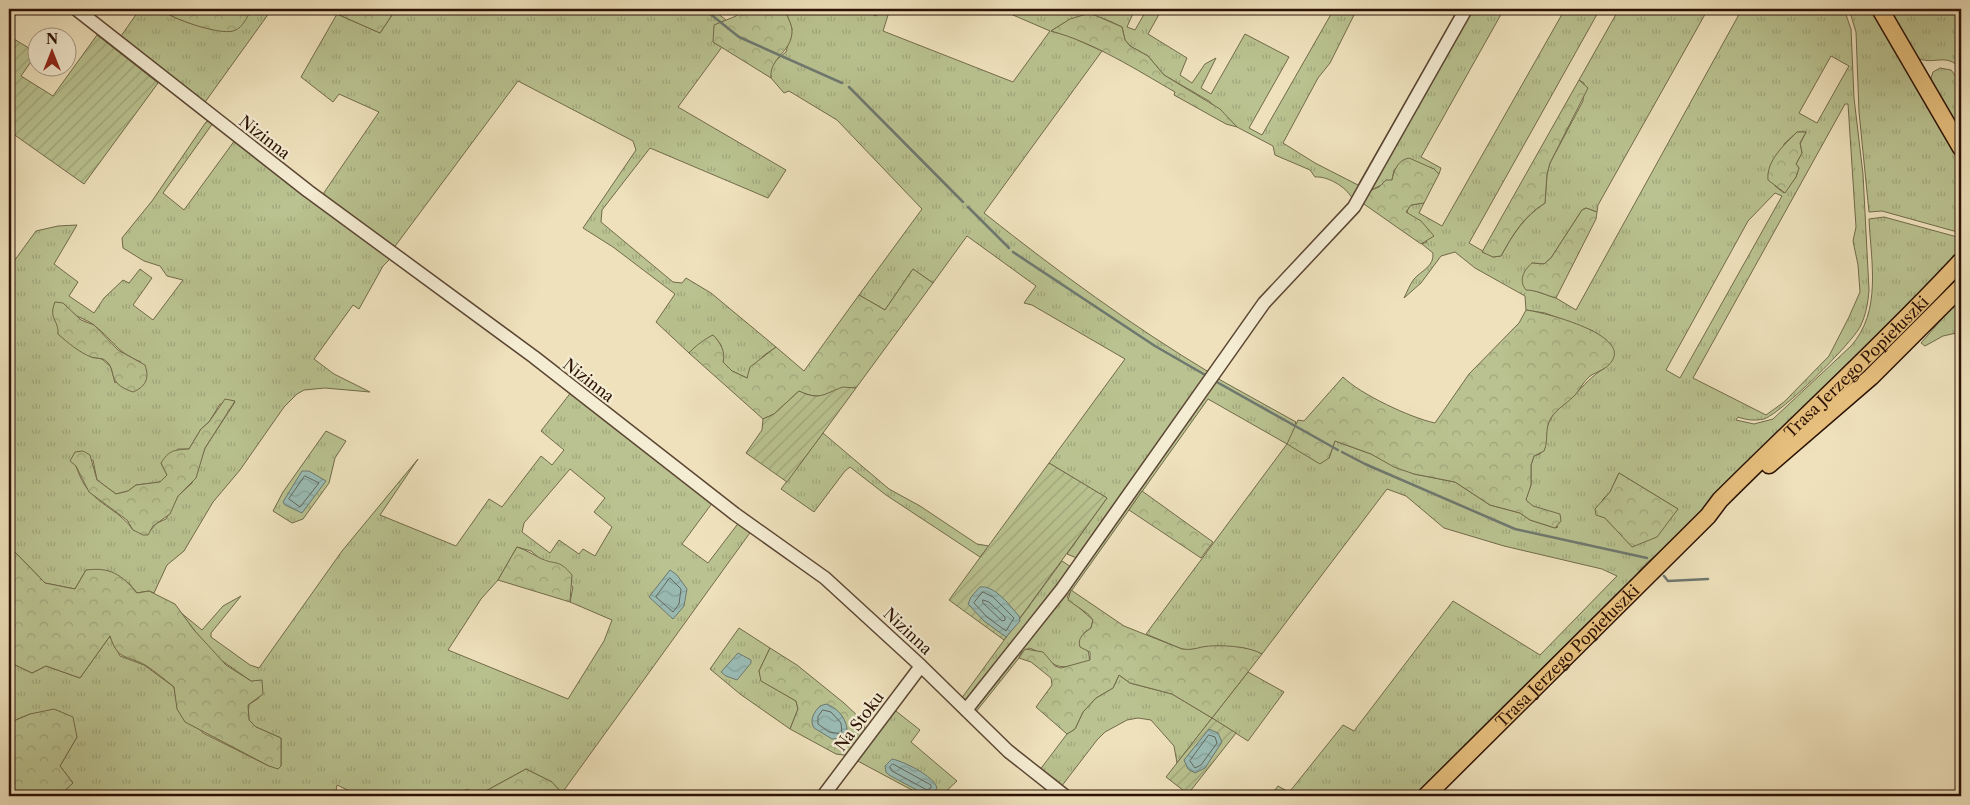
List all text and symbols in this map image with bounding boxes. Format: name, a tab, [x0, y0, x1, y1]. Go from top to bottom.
north arrow	[28, 28, 78, 78]
text: N	[46, 30, 58, 48]
street label: Nizinna	[235, 111, 295, 164]
street label: Trasa Jerzego Popiełuszki	[1780, 291, 1933, 442]
street label: Nizinna	[559, 354, 619, 407]
street label: Trasa Jerzego Popiełuszki	[1491, 580, 1643, 731]
street label: Nizinna	[879, 603, 937, 659]
street label: Na Stoku	[830, 687, 888, 755]

